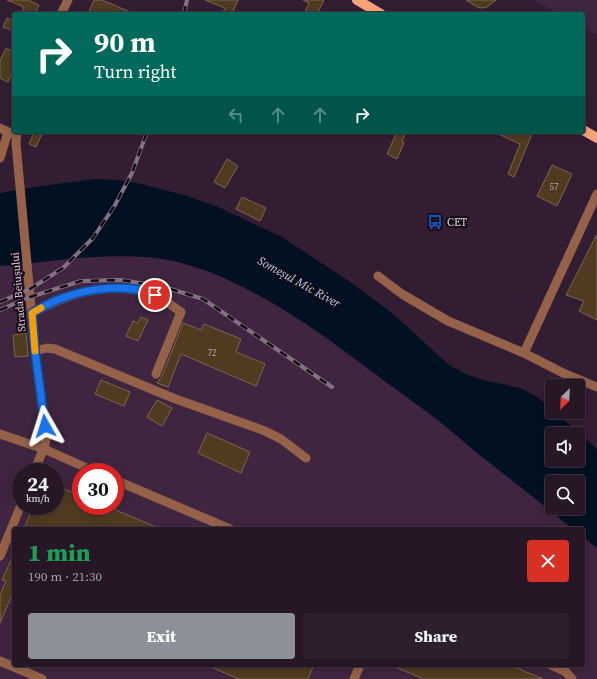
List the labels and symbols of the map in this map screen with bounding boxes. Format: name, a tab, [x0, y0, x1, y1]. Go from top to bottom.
house number: 57	[549, 181, 559, 193]
bus stop icon: CET	[426, 213, 444, 231]
place label: CET	[447, 215, 468, 230]
street label: Strada Beiușului	[8, 252, 29, 332]
water label: Someşul Mic River	[255, 253, 344, 312]
pin	[138, 278, 172, 312]
house number: 72	[207, 347, 217, 359]
north arrow	[545, 379, 585, 419]
position arrow	[24, 405, 66, 447]
speed limit sign: 30	[72, 463, 124, 515]

